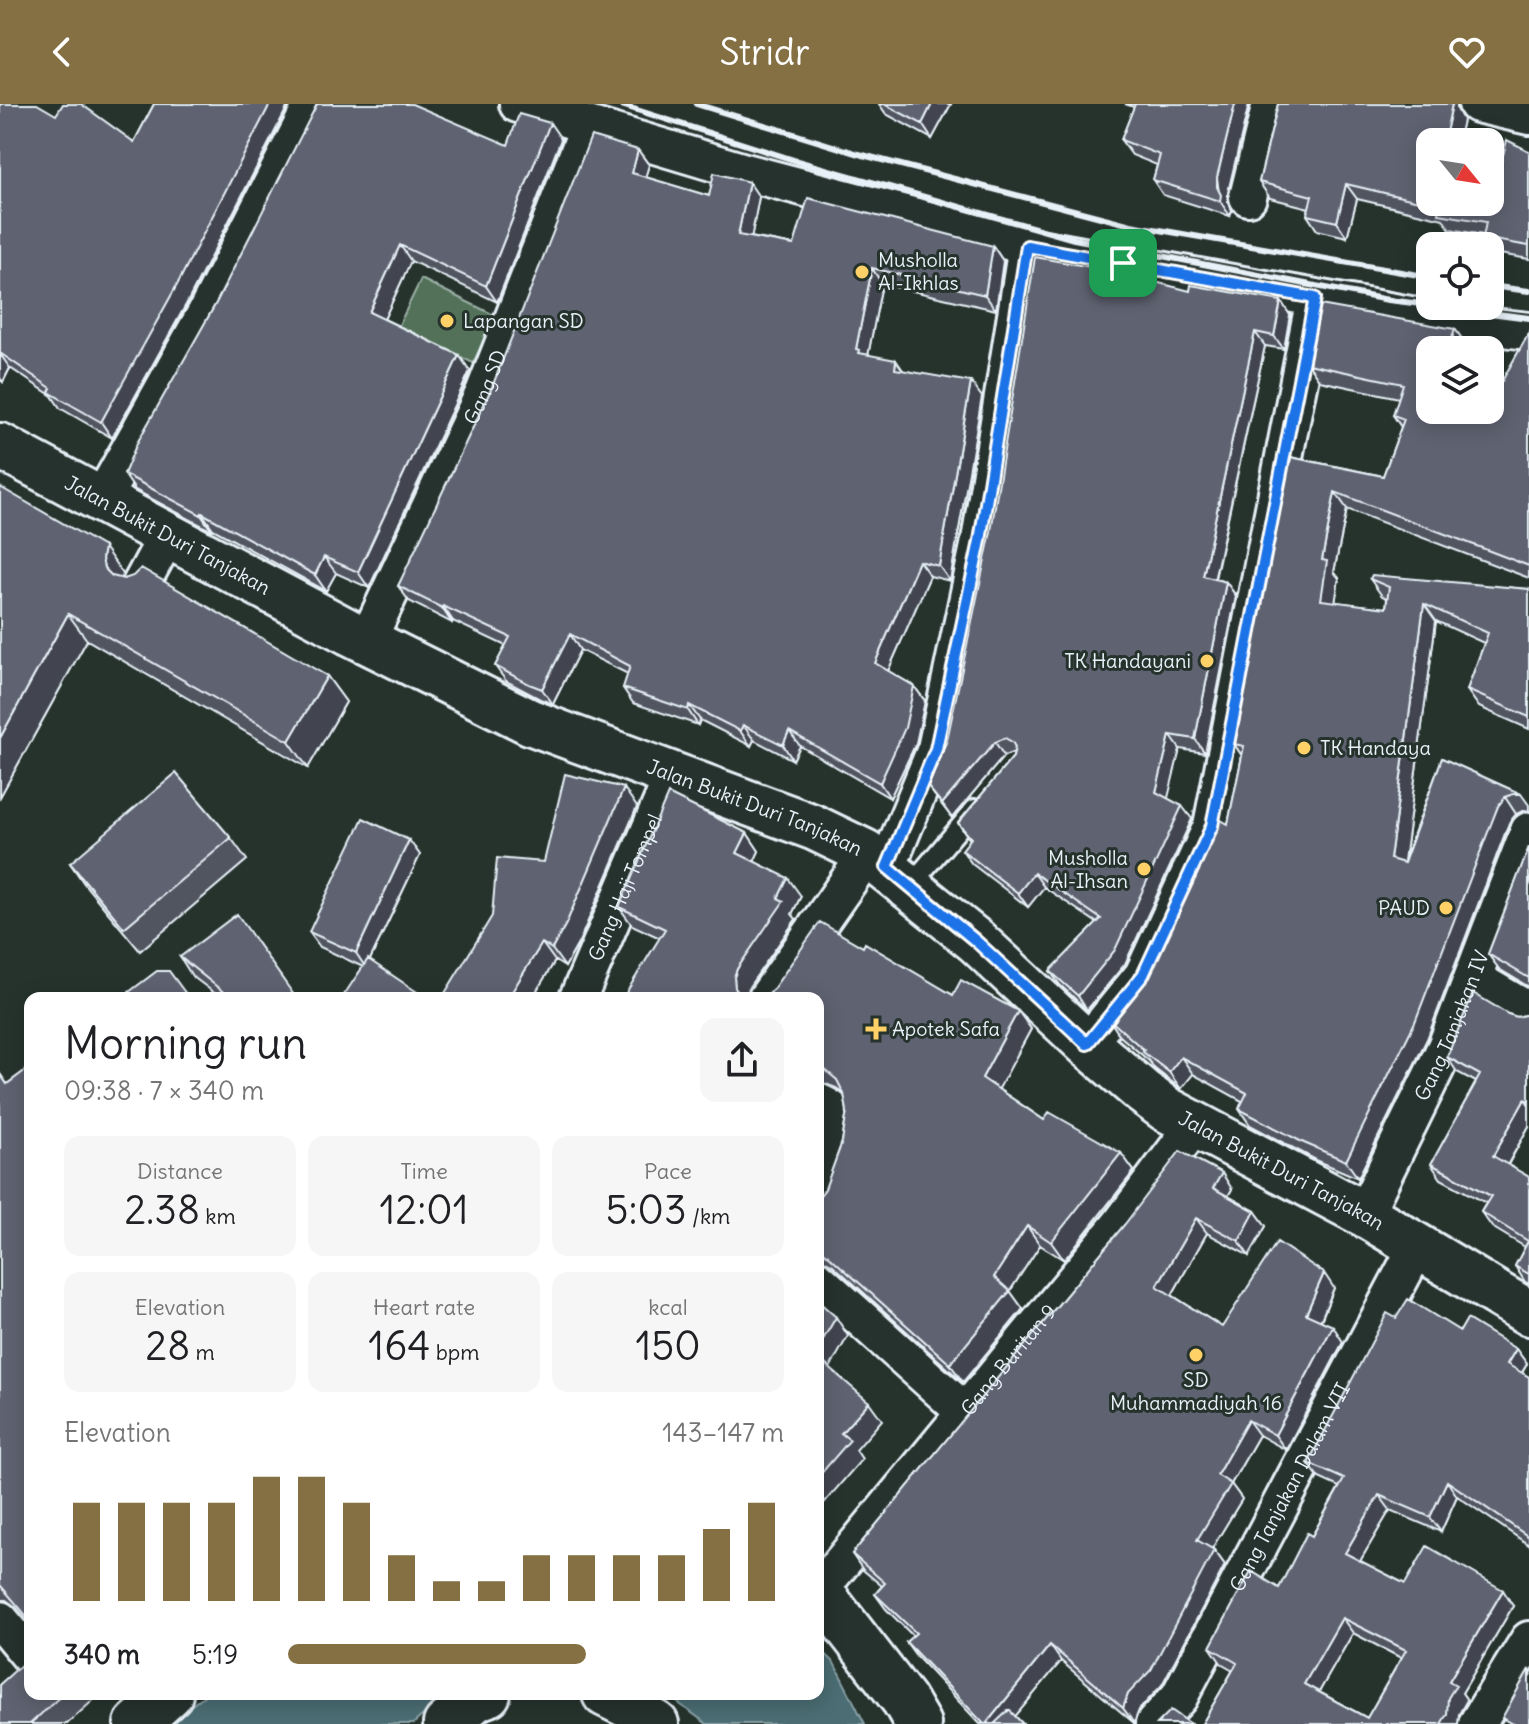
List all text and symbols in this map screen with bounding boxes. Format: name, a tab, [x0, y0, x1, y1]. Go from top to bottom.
icon: back	[40, 30, 84, 74]
text: Stridr	[719, 30, 810, 75]
icon: heart	[1445, 30, 1489, 74]
north arrow	[1416, 128, 1504, 216]
map controls	[1416, 128, 1504, 424]
pin	[1089, 229, 1157, 297]
button: locate	[1416, 232, 1504, 320]
icon: arrive	[1101, 241, 1145, 285]
place label: Musholla Al-Ikhlas	[878, 247, 959, 295]
marker: Musholla Al-Ikhlas	[853, 263, 871, 281]
place label: Lapangan SD	[463, 308, 584, 333]
marker: Lapangan SD	[438, 312, 456, 330]
button: layers	[1416, 336, 1504, 424]
street label: Gang SD	[458, 346, 512, 428]
street label: Jalan Bukit Duri Tanjakan	[61, 470, 275, 600]
place label: TK Handayani	[1064, 648, 1191, 673]
marker: TK Handayani	[1198, 652, 1216, 670]
place label: TK Handaya	[1320, 735, 1431, 760]
marker: TK Handaya	[1295, 739, 1313, 757]
street label: Jalan Bukit Duri Tanjakan	[644, 754, 867, 861]
street label: Gang Haji Tompel	[582, 810, 667, 965]
place label: Musholla Al-Ihsan	[1048, 845, 1128, 893]
marker: Musholla Al-Ihsan	[1135, 860, 1153, 878]
place label: PAUD	[1378, 895, 1430, 920]
marker: PAUD	[1437, 899, 1455, 917]
street label: Gang Tanjakan IV	[1409, 947, 1494, 1105]
text: Morning run	[64, 1016, 307, 1071]
place label: Apotek Safa	[892, 1016, 1000, 1041]
button: share	[700, 1018, 784, 1102]
marker: Apotek Safa	[867, 1020, 885, 1038]
text: 09:38 · 7 × 340 m	[64, 1074, 264, 1107]
street label: Jalan Bukit Duri Tanjakan	[1175, 1105, 1389, 1235]
text: Distance	[137, 1157, 223, 1185]
text: Time	[400, 1157, 448, 1185]
text: Pace	[644, 1157, 692, 1185]
text: 2.38	[124, 1185, 200, 1235]
text: 12:01	[379, 1185, 469, 1235]
text: 5:03	[606, 1185, 687, 1235]
text: km	[200, 1202, 236, 1230]
text: /km	[687, 1202, 730, 1230]
text: Elevation	[135, 1293, 225, 1321]
text: Heart rate	[373, 1293, 475, 1321]
text: kcal	[648, 1293, 688, 1321]
street label: Gang Buritan 9	[955, 1299, 1061, 1420]
text: 28	[145, 1321, 190, 1371]
text: 164	[368, 1321, 430, 1371]
text: 150	[635, 1321, 701, 1371]
text: m	[190, 1338, 215, 1366]
text: bpm	[430, 1338, 480, 1366]
marker: SD Muhammadiyah 16	[1187, 1346, 1205, 1364]
place label: SD Muhammadiyah 16	[1110, 1367, 1282, 1415]
street label: Gang Tanjakan Dalam VII	[1224, 1378, 1355, 1596]
text: Elevation	[64, 1416, 171, 1449]
text: 143–147 m	[662, 1416, 784, 1449]
text: 340 m	[64, 1638, 140, 1671]
text: 5:19	[192, 1638, 238, 1671]

